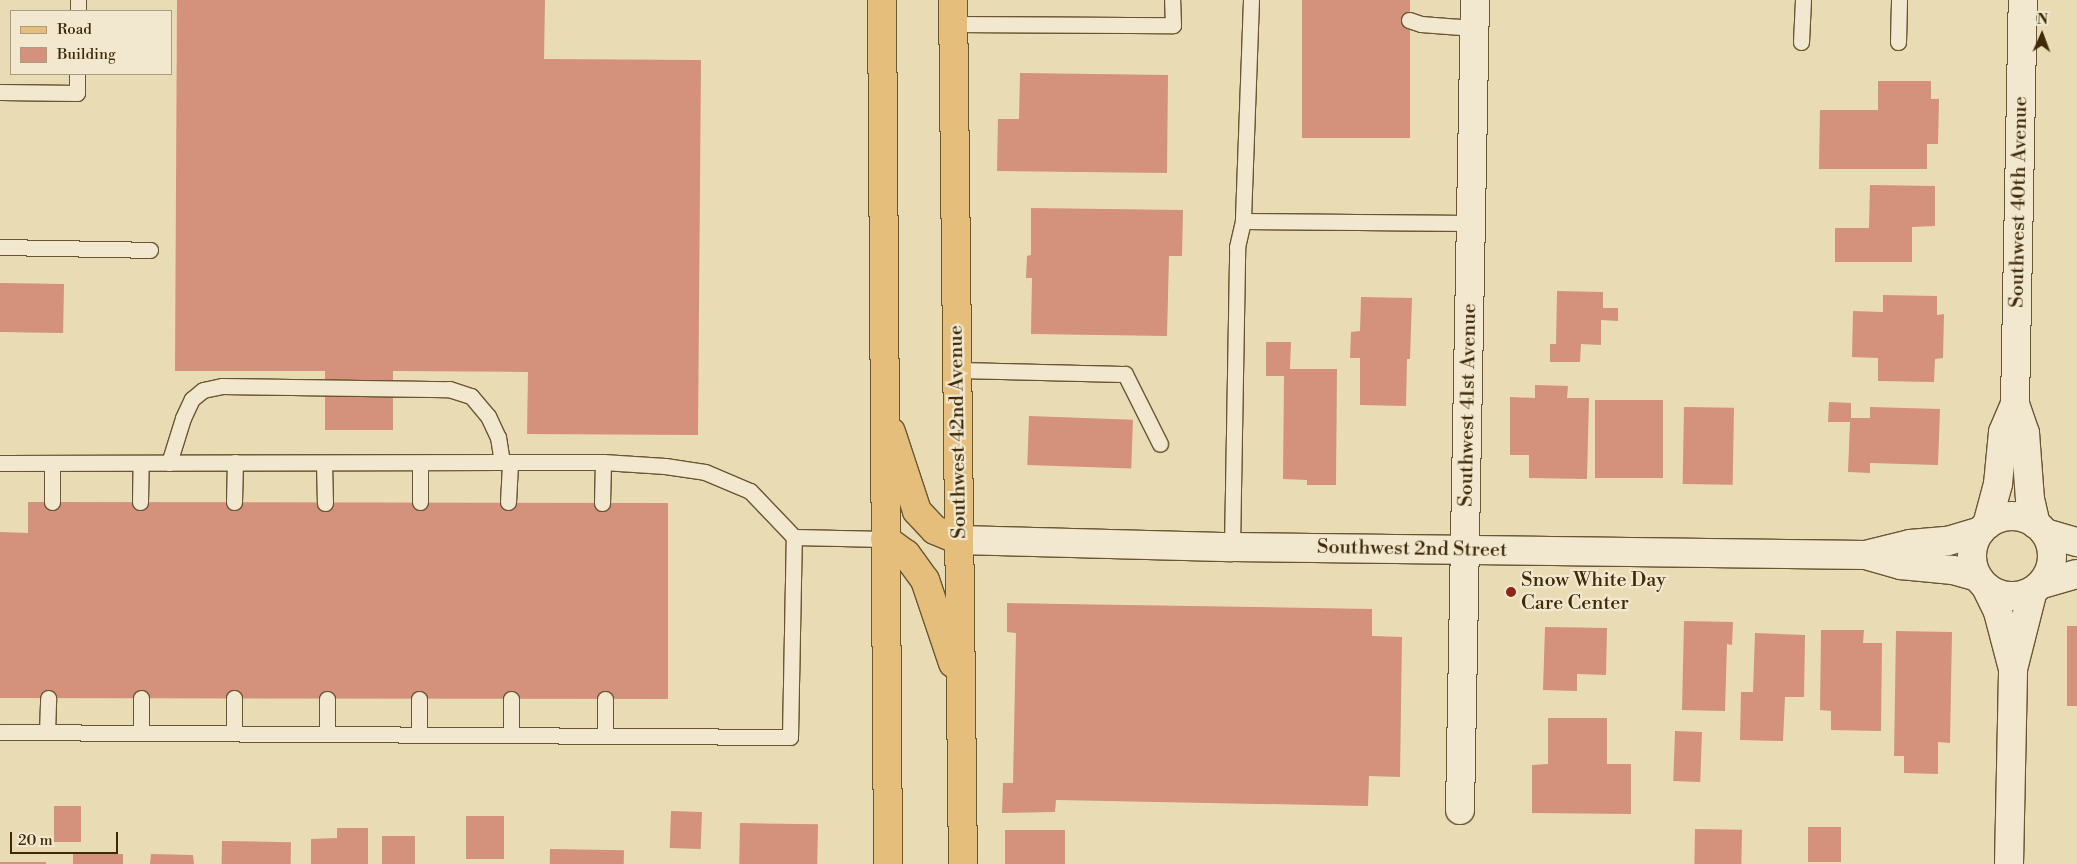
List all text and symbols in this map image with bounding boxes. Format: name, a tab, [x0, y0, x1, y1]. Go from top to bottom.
legend	[10, 10, 172, 75]
north arrow	[2017, 10, 2067, 60]
text: N	[2037, 11, 2048, 29]
text: Road	[57, 20, 92, 39]
text: Building	[57, 45, 116, 64]
street label: Southwest 40th Avenue	[2005, 96, 2033, 308]
street label: Southwest 41st Avenue	[1454, 303, 1482, 507]
street label: Southwest 42nd Avenue	[944, 325, 972, 539]
street label: Southwest 2nd Street	[1317, 535, 1507, 563]
place label: Snow White Day Care Center	[1521, 568, 1666, 615]
marker: Snow White Day Care Center	[1505, 586, 1517, 598]
scale bar	[12, 822, 120, 854]
text: 20 m	[18, 831, 53, 850]

